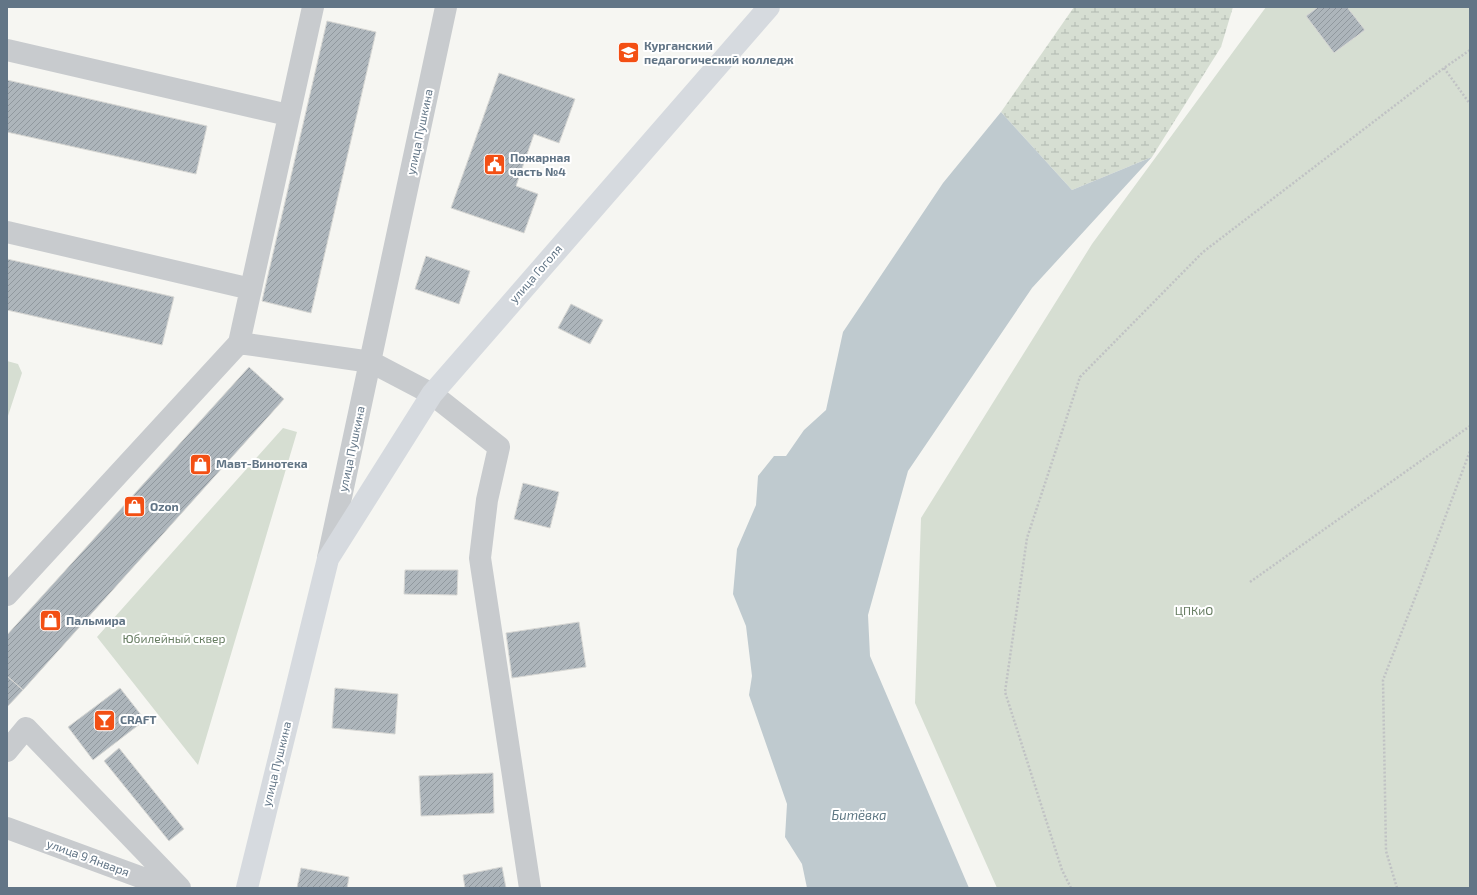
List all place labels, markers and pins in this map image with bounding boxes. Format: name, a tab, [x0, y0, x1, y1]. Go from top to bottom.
place label: Курганский педагогический колледж	[644, 38, 794, 66]
school or university icon: Курганский педагогический колледж	[615, 40, 641, 66]
place label: Пожарная часть №4	[510, 150, 570, 178]
public building icon: Пожарная часть №4	[482, 152, 508, 178]
shop icon: Мавт-Винотека	[188, 451, 214, 477]
place label: Мавт-Винотека	[216, 456, 308, 470]
shop icon: Ozon	[121, 494, 147, 520]
place label: Ozon	[150, 499, 179, 513]
shop icon: Пальмира	[38, 608, 64, 634]
place label: Пальмира	[66, 613, 126, 627]
bar icon: CRAFT	[92, 707, 118, 733]
place label: CRAFT	[120, 712, 157, 726]

